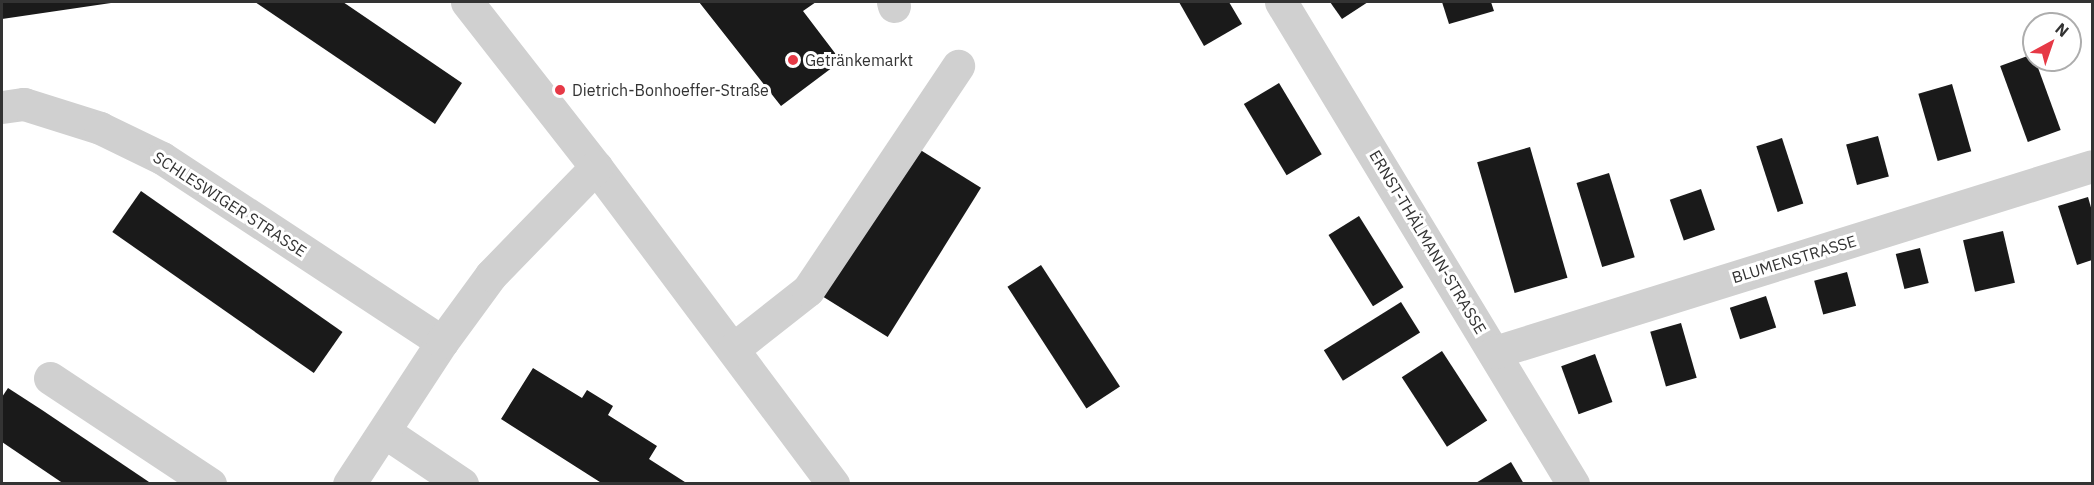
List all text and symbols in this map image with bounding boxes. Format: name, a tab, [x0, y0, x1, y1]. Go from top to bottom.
north arrow	[2022, 12, 2082, 72]
text: N	[2051, 18, 2073, 41]
place label: Getränkemarkt	[805, 50, 913, 70]
marker: Getränkemarkt	[786, 53, 800, 67]
place label: Dietrich-Bonhoeffer-Straße	[572, 80, 769, 100]
marker: Dietrich-Bonhoeffer-Straße	[553, 83, 567, 97]
street label: SCHLESWIGER STRASSE	[150, 147, 310, 261]
street label: ERNST-THÄLMANN-STRASSE	[1365, 147, 1491, 337]
street label: BLUMENSTRASSE	[1730, 231, 1858, 287]

